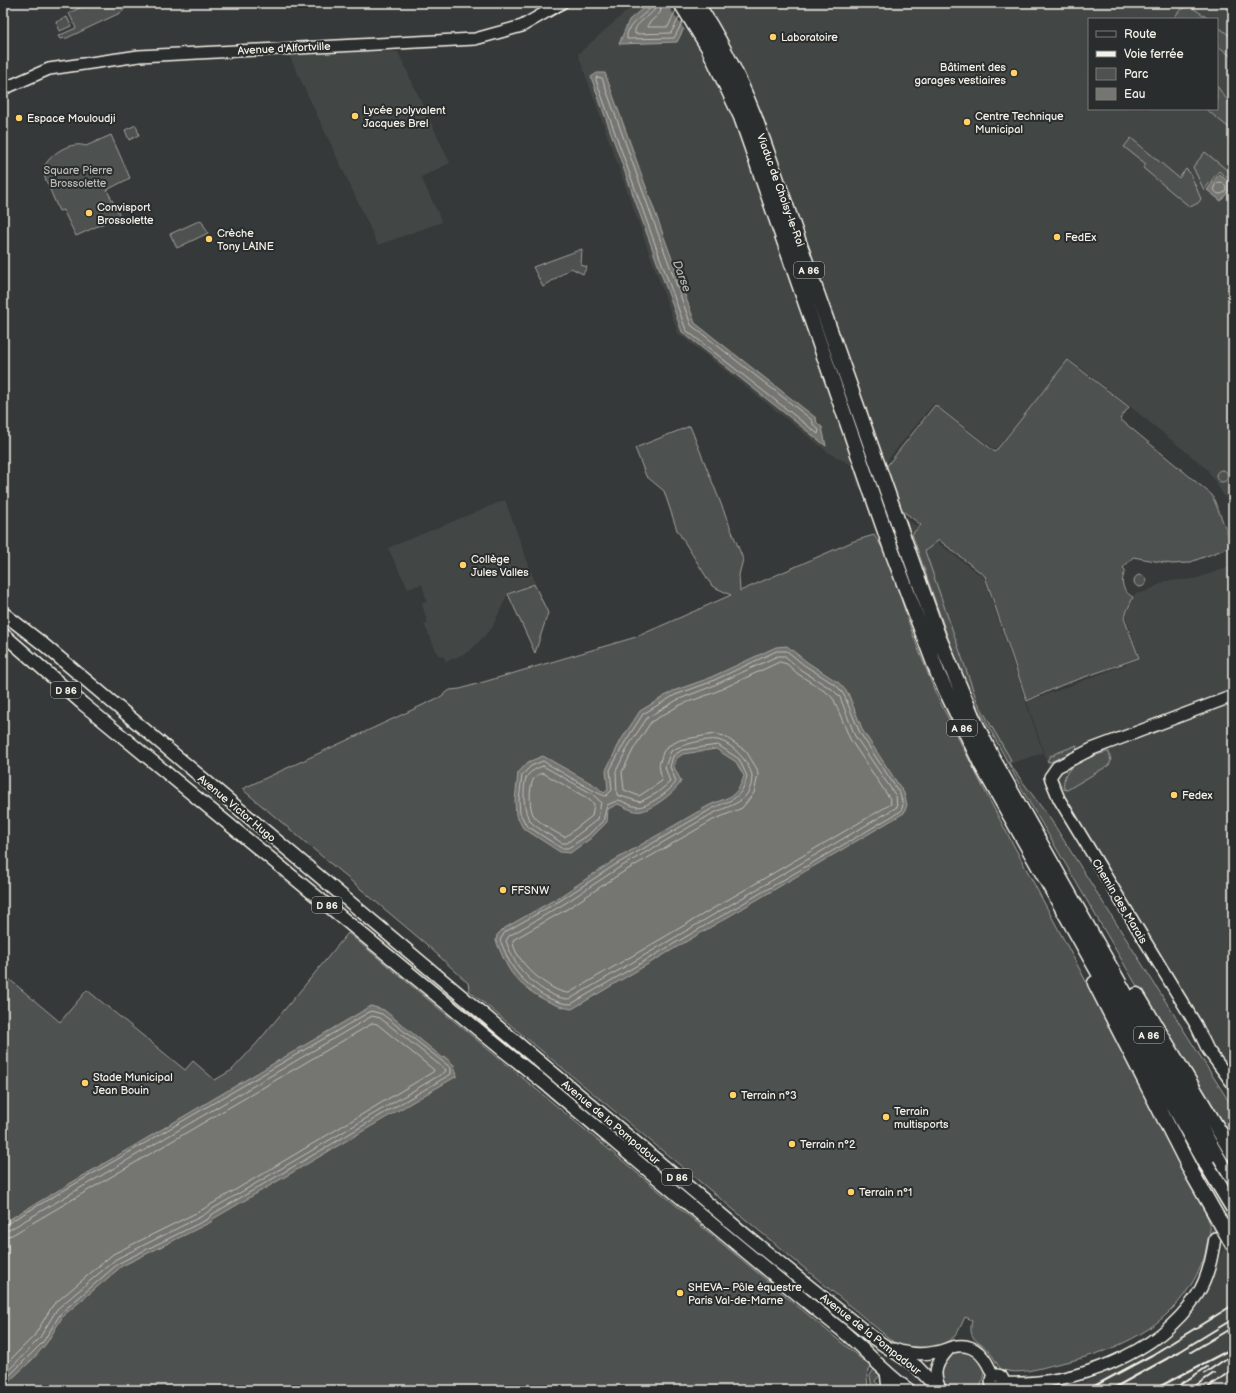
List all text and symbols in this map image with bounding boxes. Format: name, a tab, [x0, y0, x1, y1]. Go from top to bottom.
legend	[1088, 18, 1218, 110]
text: Route	[1124, 27, 1156, 42]
place label: Laboratoire	[781, 31, 838, 44]
marker: Laboratoire	[768, 32, 778, 42]
street label: Avenue d'Alfortville	[237, 40, 331, 57]
text: Voie ferrée	[1124, 47, 1184, 62]
place label: Bâtiment des garages vestiaires	[915, 61, 1007, 87]
text: Parc	[1124, 67, 1148, 82]
marker: Bâtiment des garages vestiaires	[1009, 68, 1019, 78]
text: Eau	[1124, 87, 1145, 102]
place label: Lycée polyvalent Jacques Brel	[363, 104, 446, 130]
place label: Centre Technique Municipal	[975, 110, 1064, 136]
marker: Lycée polyvalent Jacques Brel	[350, 111, 360, 121]
place label: Espace Mouloudji	[27, 112, 116, 125]
marker: Espace Mouloudji	[14, 113, 24, 123]
marker: Centre Technique Municipal	[962, 117, 972, 127]
street label: Viaduc de Choisy-le-Roi	[754, 132, 807, 249]
park label: Square Pierre Brossolette	[44, 164, 113, 190]
place label: Convisport Brossolette	[97, 201, 154, 227]
marker: Convisport Brossolette	[84, 208, 94, 218]
place label: Crèche Tony LAINE	[217, 227, 274, 253]
place label: FedEx	[1065, 231, 1096, 244]
marker: FedEx	[1052, 232, 1062, 242]
marker: Crèche Tony LAINE	[204, 234, 214, 244]
water label: Darse	[669, 258, 694, 294]
road number: A 86	[794, 262, 824, 278]
place label: Collège Jules Valles	[471, 553, 529, 579]
marker: Collège Jules Valles	[458, 560, 468, 570]
road number: D 86	[51, 682, 81, 698]
road number: A 86	[947, 720, 977, 736]
street label: Avenue Victor Hugo	[195, 772, 278, 845]
place label: Fedex	[1182, 789, 1213, 802]
marker: Fedex	[1169, 790, 1179, 800]
street label: Chemin des Marais	[1089, 857, 1150, 946]
place label: FFSNW	[511, 884, 549, 897]
marker: FFSNW	[498, 885, 508, 895]
road number: D 86	[312, 897, 342, 913]
road number: A 86	[1134, 1027, 1164, 1043]
place label: Stade Municipal Jean Bouin	[93, 1071, 173, 1097]
street label: Avenue de la Pompadour	[559, 1077, 663, 1168]
marker: Stade Municipal Jean Bouin	[80, 1078, 90, 1088]
place label: Terrain n°3	[741, 1089, 797, 1102]
marker: Terrain n°3	[728, 1090, 738, 1100]
place label: Terrain multisports	[894, 1105, 949, 1131]
marker: Terrain multisports	[881, 1112, 891, 1122]
place label: Terrain n°2	[800, 1138, 856, 1151]
marker: Terrain n°2	[787, 1139, 797, 1149]
road number: D 86	[662, 1169, 692, 1185]
place label: Terrain n°1	[859, 1186, 912, 1199]
marker: Terrain n°1	[846, 1187, 856, 1197]
place label: SHEVA– Pôle équestre Paris Val-de-Marne	[688, 1281, 802, 1307]
marker: SHEVA– Pôle équestre Paris Val-de-Marne	[675, 1288, 685, 1298]
street label: Avenue de la Pompadour	[818, 1291, 924, 1378]

